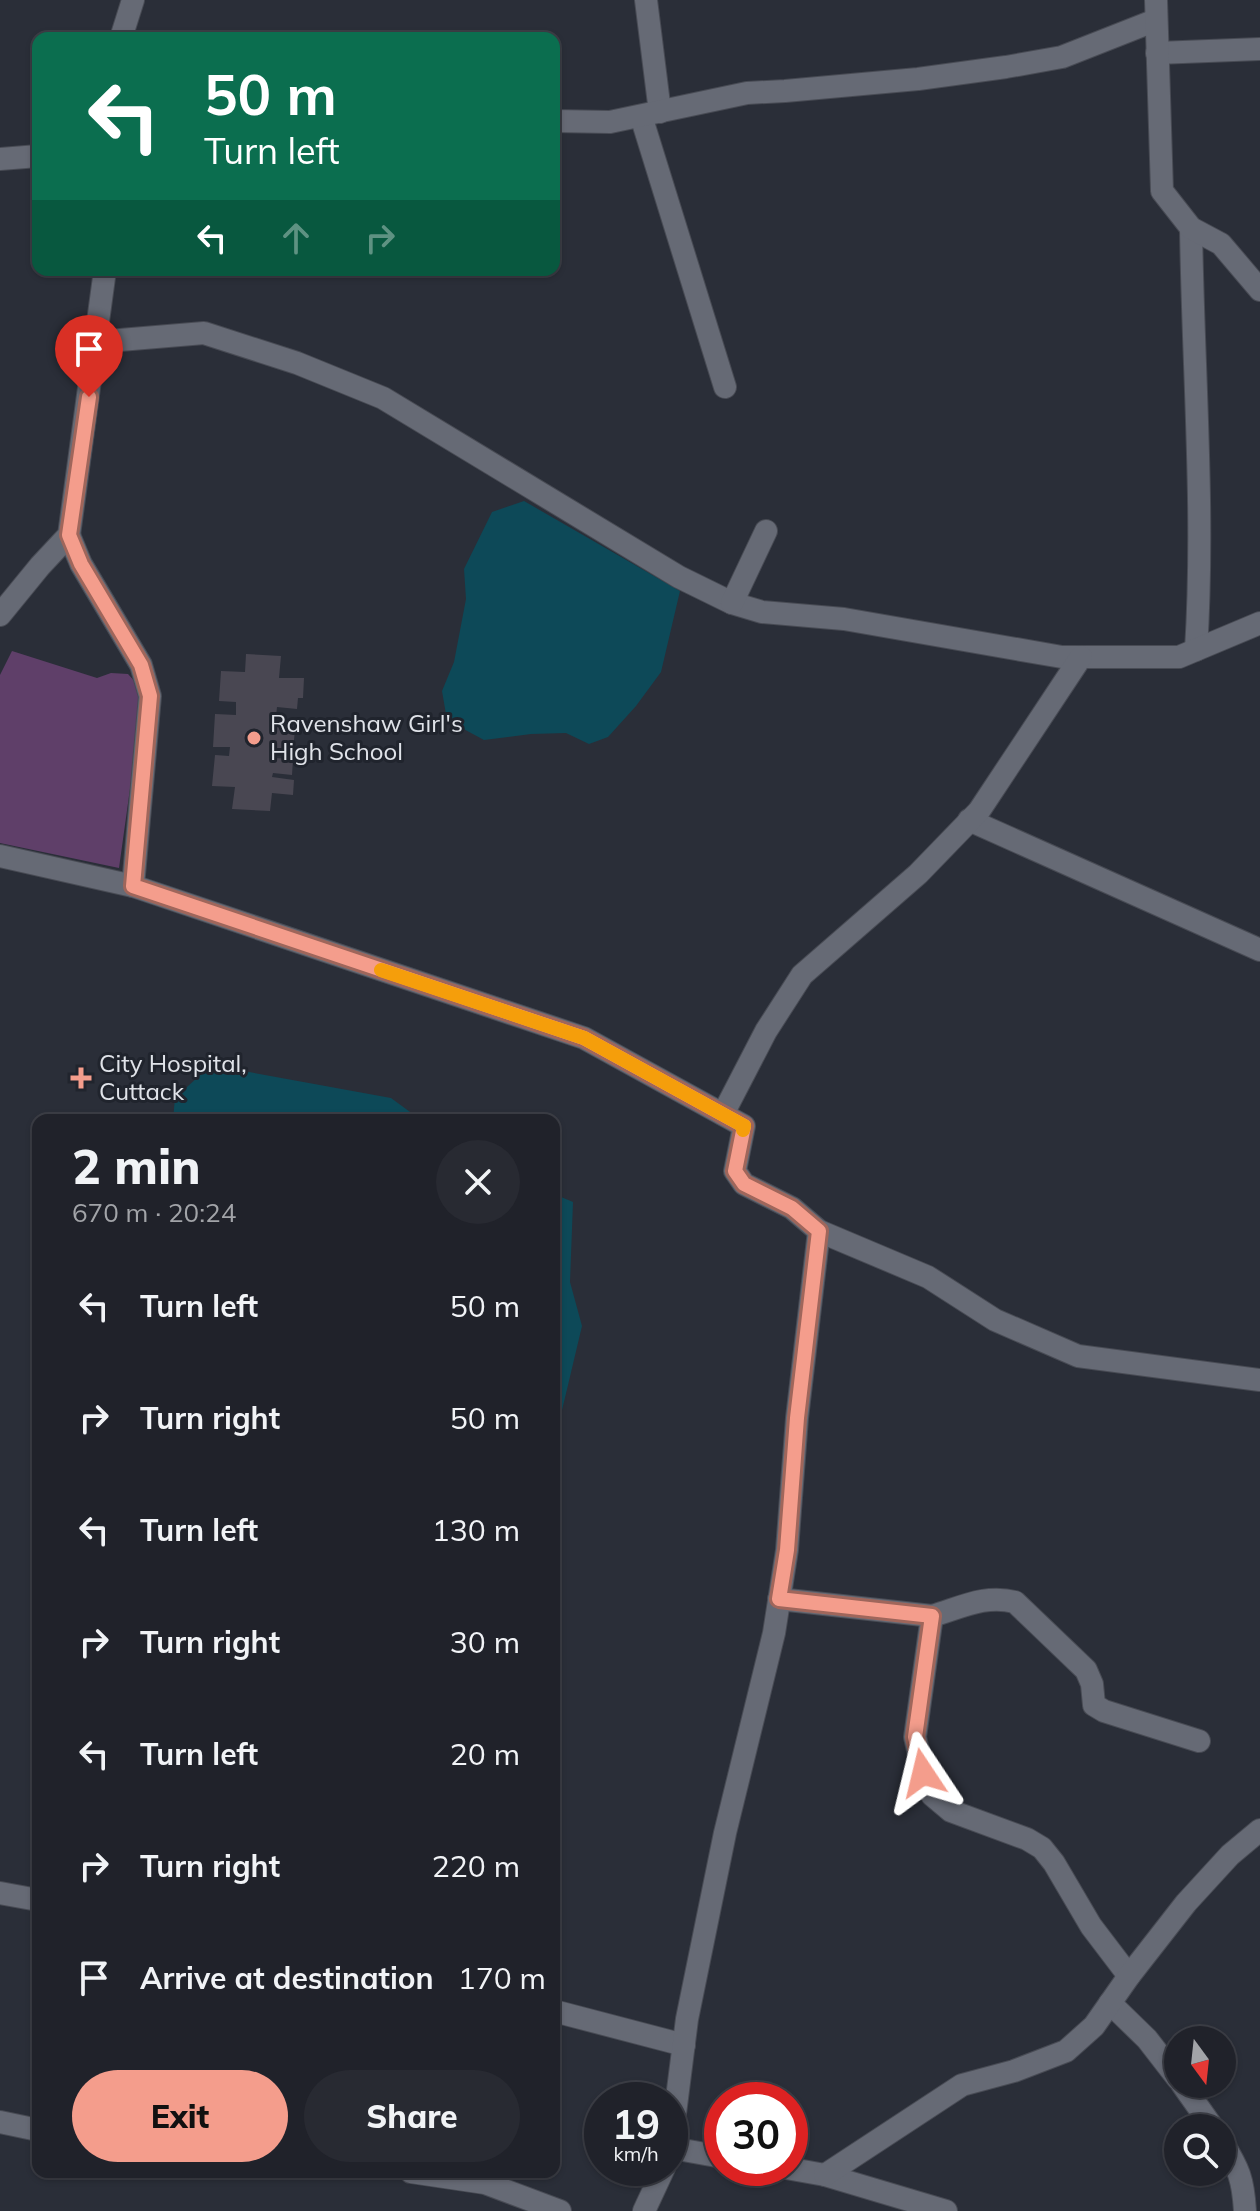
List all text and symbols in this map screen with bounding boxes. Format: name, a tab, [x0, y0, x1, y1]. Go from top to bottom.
text: 50 m	[204, 59, 337, 129]
icon: left	[72, 64, 176, 168]
text: Turn left	[204, 128, 340, 173]
icon: left	[190, 216, 234, 260]
icon: ahead	[274, 216, 318, 260]
icon: right	[358, 216, 402, 260]
pin	[55, 315, 123, 397]
icon: arrive	[67, 327, 111, 371]
place label: Ravenshaw Girl's High School	[270, 708, 463, 766]
marker: Ravenshaw Girl's High School	[245, 729, 263, 747]
place label: City Hospital, Cuttack	[99, 1048, 247, 1106]
marker: City Hospital, Cuttack	[70, 1067, 92, 1089]
text: 2 min	[72, 1136, 201, 1196]
button: close	[436, 1140, 520, 1224]
text: 670 m · 20:24	[72, 1196, 236, 1229]
icon: left	[72, 1284, 116, 1328]
text: Turn left	[140, 1287, 258, 1325]
text: 50 m	[450, 1287, 520, 1325]
icon: right	[72, 1396, 116, 1440]
text: Turn right	[140, 1399, 280, 1437]
text: 50 m	[450, 1399, 520, 1437]
icon: left	[72, 1508, 116, 1552]
text: Turn left	[140, 1511, 258, 1549]
text: 130 m	[432, 1511, 520, 1549]
icon: right	[72, 1620, 116, 1664]
text: Turn right	[140, 1623, 280, 1661]
text: 30 m	[450, 1623, 520, 1661]
position arrow	[881, 1731, 965, 1815]
icon: left	[72, 1732, 116, 1776]
text: Turn left	[140, 1735, 258, 1773]
text: 20 m	[450, 1735, 520, 1773]
icon: right	[72, 1844, 116, 1888]
text: Turn right	[140, 1847, 280, 1885]
text: 220 m	[432, 1847, 520, 1885]
icon: arrive	[72, 1956, 116, 2000]
text: Arrive at destination	[140, 1959, 434, 1997]
text: 170 m	[458, 1959, 546, 1997]
north arrow	[1164, 2026, 1236, 2098]
map controls	[1164, 2026, 1236, 2186]
button: Exit	[72, 2070, 288, 2162]
button: Share	[304, 2070, 520, 2162]
speed limit sign: 30	[704, 2082, 808, 2186]
text: 19	[612, 2099, 660, 2149]
button: search	[1164, 2114, 1236, 2186]
text: km/h	[613, 2141, 659, 2166]

